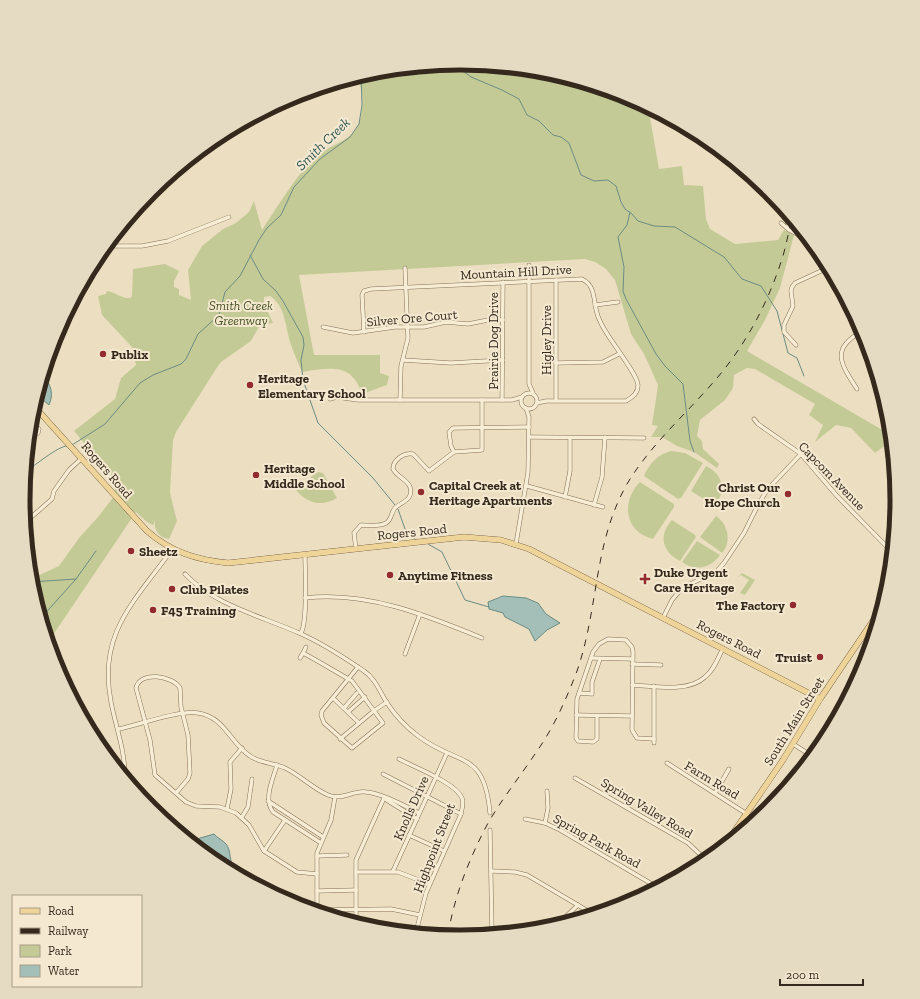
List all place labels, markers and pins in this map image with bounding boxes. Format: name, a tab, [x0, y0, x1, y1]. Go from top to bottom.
place label: Publix	[111, 347, 148, 362]
marker: Publix	[98, 349, 108, 359]
place label: Heritage Elementary School	[258, 371, 366, 401]
marker: Heritage Elementary School	[245, 380, 255, 390]
place label: Heritage Middle School	[264, 461, 345, 491]
marker: Heritage Middle School	[251, 470, 261, 480]
place label: Capital Creek at Heritage Apartments	[429, 478, 552, 508]
place label: Christ Our Hope Church	[704, 480, 780, 510]
marker: Capital Creek at Heritage Apartments	[416, 487, 426, 497]
marker: Christ Our Hope Church	[783, 489, 793, 499]
place label: Sheetz	[139, 544, 178, 559]
marker: Sheetz	[126, 546, 136, 556]
place label: Duke Urgent Care Heritage	[654, 565, 735, 595]
place label: Anytime Fitness	[398, 568, 493, 583]
marker: Anytime Fitness	[385, 570, 395, 580]
marker: Duke Urgent Care Heritage	[639, 573, 651, 585]
place label: Club Pilates	[180, 582, 249, 597]
marker: Club Pilates	[167, 584, 177, 594]
place label: The Factory	[716, 598, 785, 613]
marker: The Factory	[788, 600, 798, 610]
place label: F45 Training	[161, 603, 237, 618]
marker: F45 Training	[148, 605, 158, 615]
place label: Truist	[775, 650, 813, 665]
marker: Truist	[815, 652, 825, 662]

